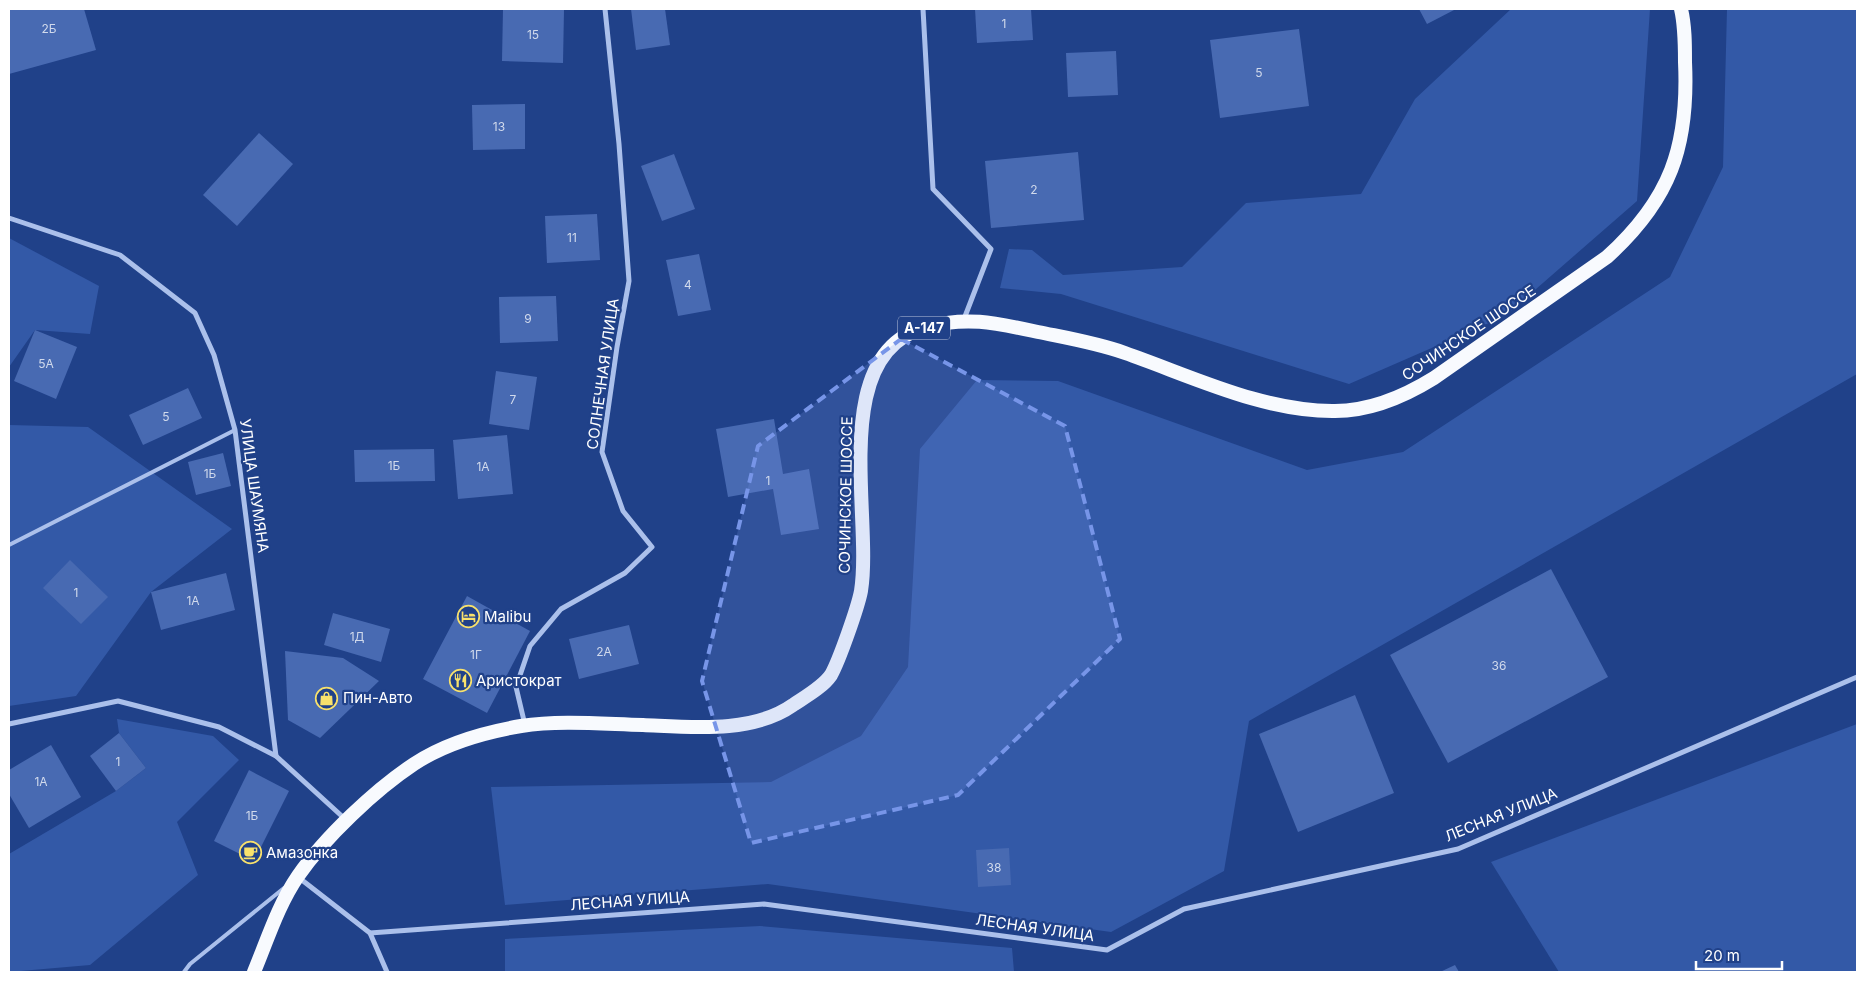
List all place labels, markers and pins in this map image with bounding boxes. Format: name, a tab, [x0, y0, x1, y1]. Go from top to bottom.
hotel icon: Malibu	[456, 605, 480, 629]
place label: Malibu	[484, 607, 531, 626]
restaurant icon: Аристократ	[448, 669, 472, 693]
place label: Аристократ	[476, 671, 562, 690]
shop icon: Пин-Авто	[315, 686, 339, 710]
place label: Пин-Авто	[343, 688, 413, 707]
cafe icon: Амазонка	[238, 841, 262, 865]
place label: Амазонка	[266, 843, 338, 862]

